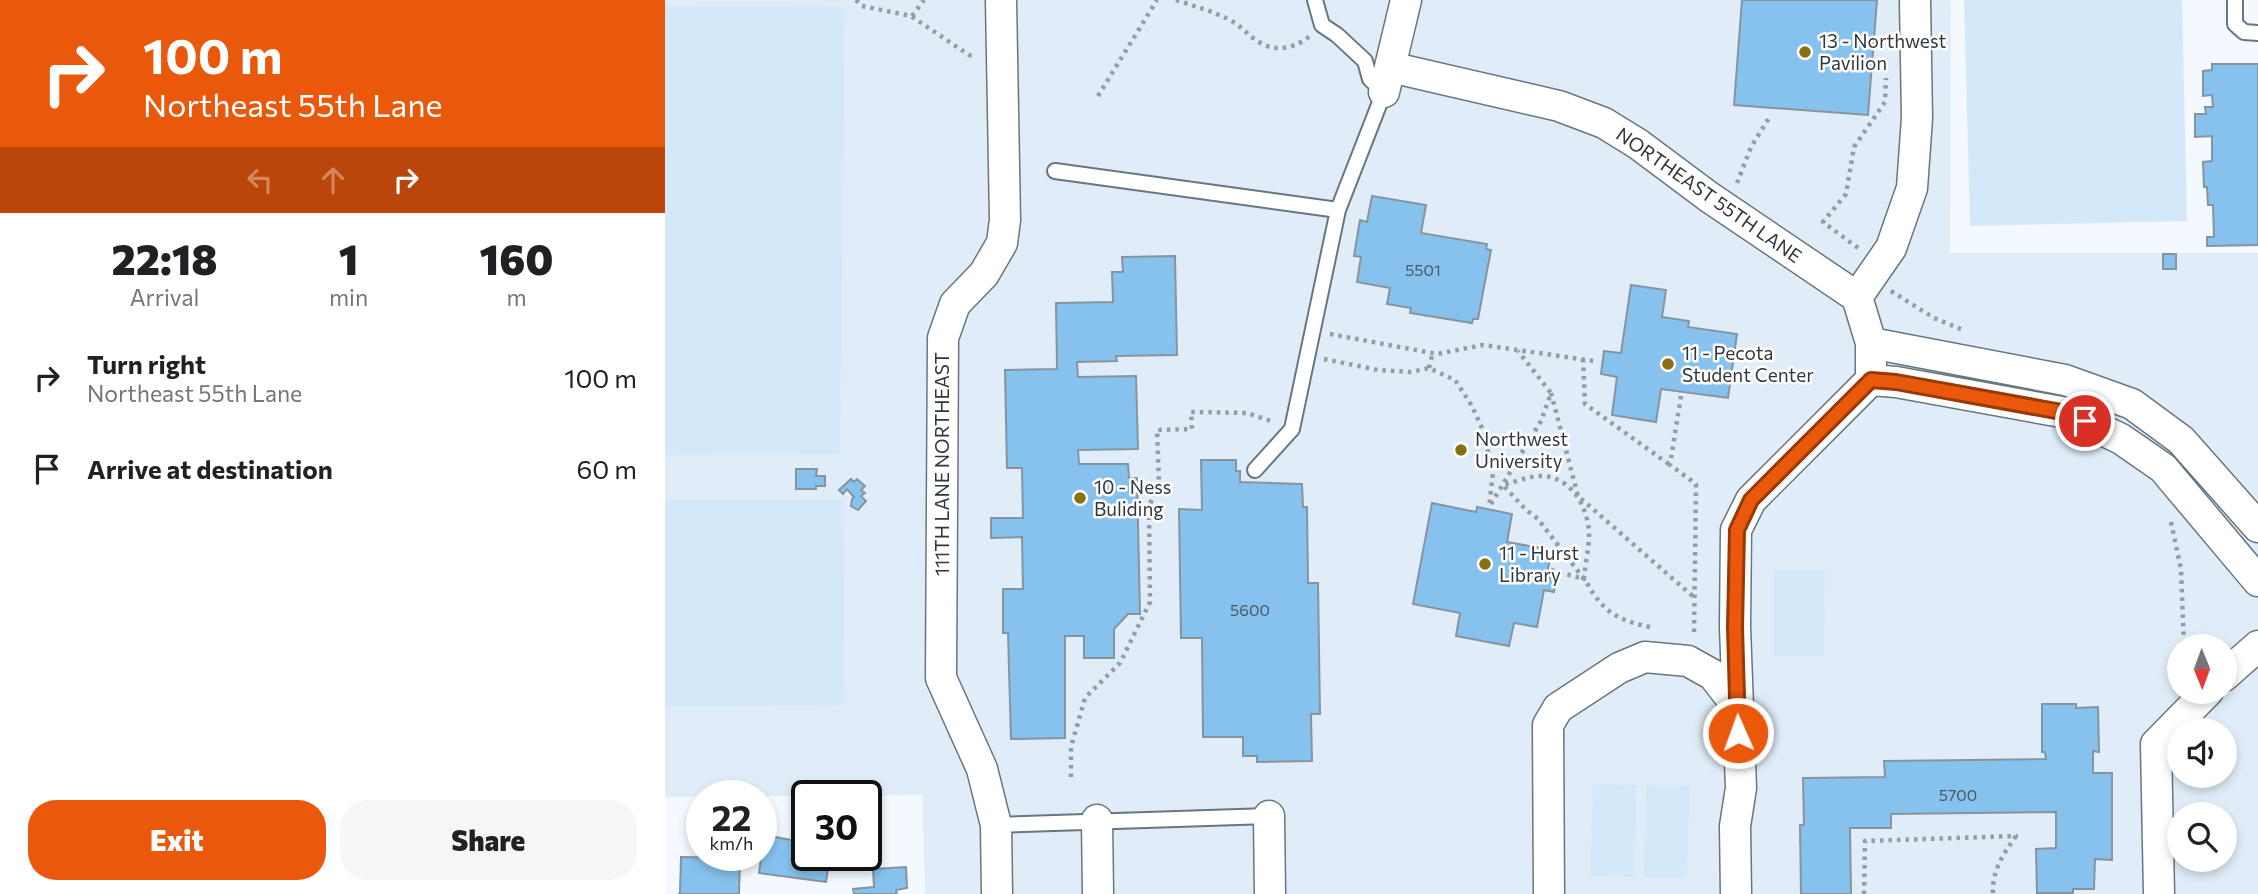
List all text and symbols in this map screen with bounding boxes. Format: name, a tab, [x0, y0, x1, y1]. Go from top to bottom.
text: 100 m	[143, 24, 282, 84]
icon: right	[28, 28, 119, 119]
place label: 13 - Northwest Pavilion	[1819, 29, 1946, 74]
marker: 13 - Northwest Pavilion	[1797, 44, 1813, 60]
text: Northeast 55th Lane	[143, 84, 442, 124]
street label: NORTHEAST 55TH LANE	[1612, 122, 1806, 267]
icon: left	[241, 161, 279, 199]
icon: ahead	[314, 161, 352, 199]
icon: right	[387, 161, 425, 199]
text: 22:18	[111, 232, 218, 284]
text: 1	[339, 232, 358, 284]
text: 160	[480, 232, 554, 284]
house number: 5501	[1405, 260, 1441, 279]
text: Arrival	[130, 283, 199, 311]
text: min	[329, 283, 368, 311]
text: m	[507, 283, 527, 311]
place label: 11 - Pecota Student Center	[1682, 341, 1814, 386]
text: Turn right	[87, 348, 206, 379]
street label: 111TH LANE NORTHEAST	[930, 352, 953, 576]
marker: 11 - Pecota Student Center	[1660, 356, 1676, 372]
icon: right	[28, 359, 66, 397]
text: 100 m	[564, 362, 637, 393]
text: Northeast 55th Lane	[87, 379, 302, 407]
pin	[2055, 391, 2115, 451]
icon: arrive	[2066, 402, 2104, 440]
place label: Northwest University	[1475, 427, 1568, 472]
marker: Northwest University	[1453, 442, 1469, 458]
icon: arrive	[28, 450, 66, 488]
text: Arrive at destination	[87, 453, 333, 484]
text: 60 m	[577, 453, 637, 484]
place label: 10 - Ness Buliding	[1094, 475, 1171, 520]
marker: 10 - Ness Buliding	[1072, 490, 1088, 506]
place label: 11 - Hurst Library	[1499, 541, 1579, 586]
marker: 11 - Hurst Library	[1477, 556, 1493, 572]
house number: 5600	[1230, 600, 1270, 619]
north arrow	[2167, 634, 2237, 704]
map controls	[2167, 634, 2237, 872]
position arrow	[1701, 696, 1775, 770]
button: sound	[2167, 718, 2237, 788]
speed limit sign: 30	[791, 780, 882, 871]
house number: 5700	[1939, 785, 1977, 804]
text: 22	[712, 795, 751, 838]
button: Exit	[28, 800, 326, 880]
button: Share	[340, 800, 637, 880]
button: search	[2167, 802, 2237, 872]
text: km/h	[710, 832, 753, 854]

